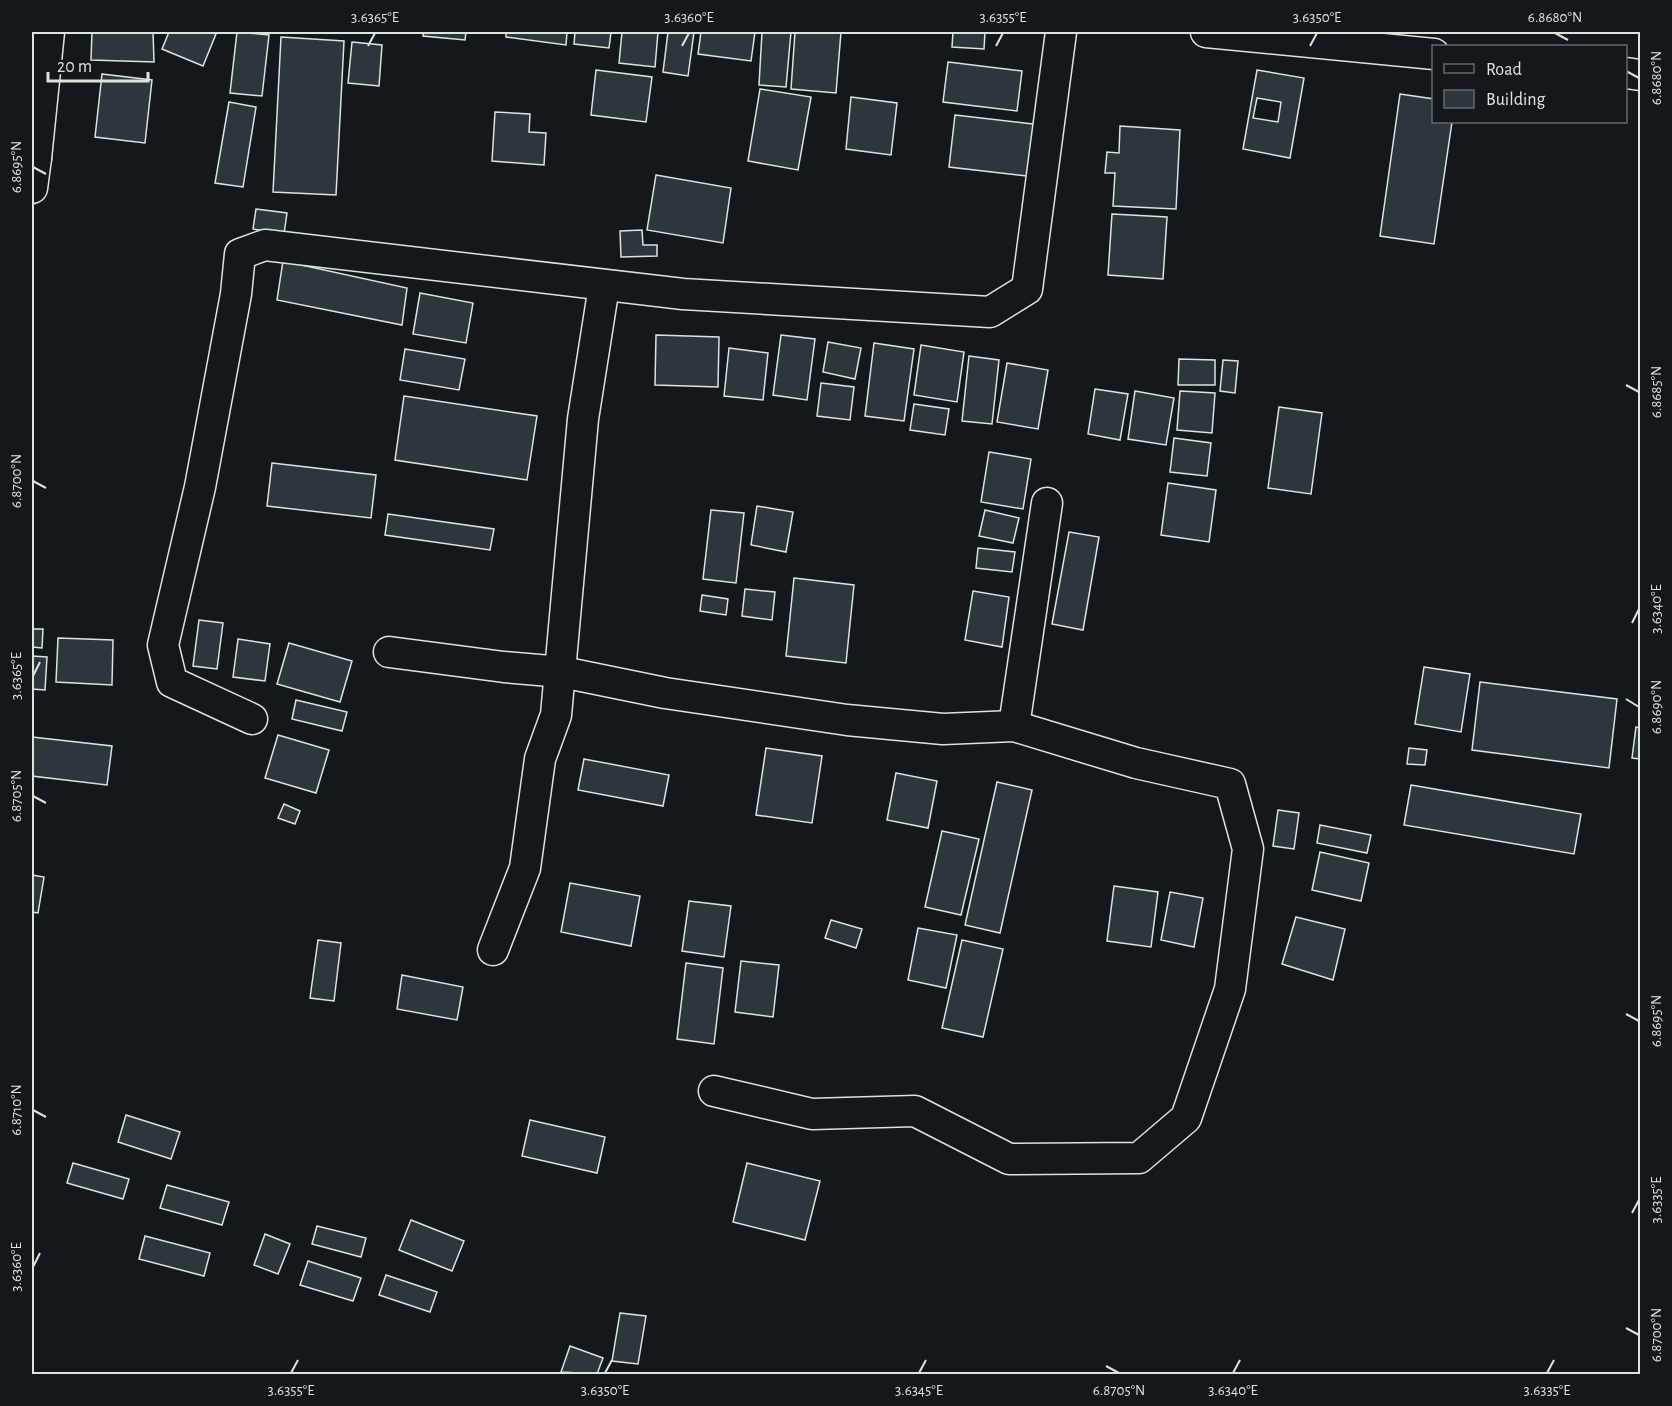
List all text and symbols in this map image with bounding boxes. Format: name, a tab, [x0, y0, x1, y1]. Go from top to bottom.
text: 3.6365°E	[351, 10, 399, 25]
text: 3.6360°E	[664, 10, 714, 25]
text: 3.6355°E	[979, 10, 1027, 25]
text: 3.6350°E	[1293, 10, 1341, 25]
text: 6.8680°N	[1528, 10, 1582, 25]
scale bar	[48, 45, 148, 83]
legend	[1432, 45, 1627, 123]
text: 6.8680°N	[1649, 51, 1664, 105]
text: 20 m	[57, 58, 92, 76]
text: Road	[1486, 61, 1522, 79]
text: Building	[1486, 91, 1546, 109]
text: 6.8695°N	[9, 141, 24, 193]
text: 6.8685°N	[1649, 366, 1664, 418]
text: 6.8700°N	[9, 454, 24, 508]
text: 3.6340°E	[1649, 584, 1664, 634]
text: 3.6365°E	[9, 652, 24, 700]
text: 6.8690°N	[1649, 680, 1664, 734]
text: 6.8705°N	[9, 770, 24, 822]
text: 6.8695°N	[1649, 995, 1664, 1047]
text: 6.8710°N	[9, 1084, 24, 1136]
text: 3.6335°E	[1649, 1177, 1664, 1223]
text: 3.6360°E	[9, 1242, 24, 1292]
text: 6.8700°N	[1649, 1308, 1664, 1362]
text: 3.6355°E	[267, 1383, 315, 1398]
text: 3.6350°E	[581, 1383, 629, 1398]
text: 3.6345°E	[895, 1383, 943, 1398]
text: 6.8705°N	[1093, 1383, 1145, 1398]
text: 3.6340°E	[1208, 1383, 1258, 1398]
text: 3.6335°E	[1524, 1383, 1570, 1398]

